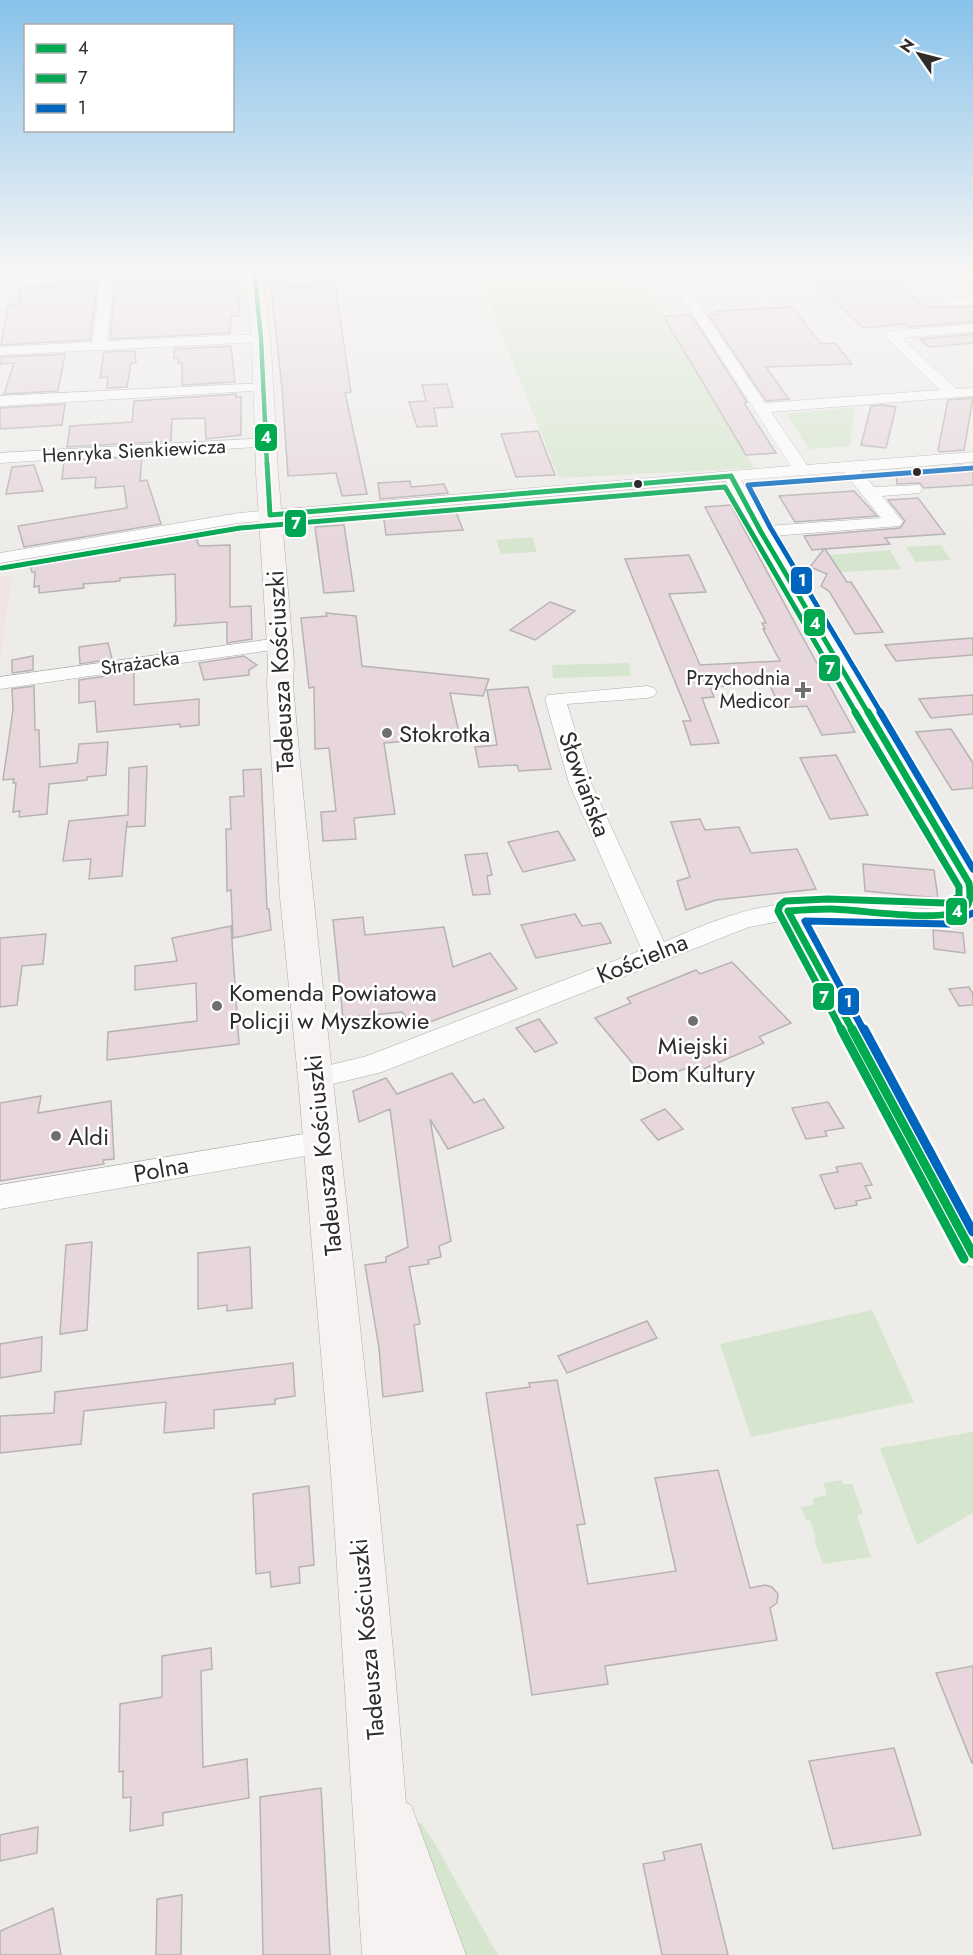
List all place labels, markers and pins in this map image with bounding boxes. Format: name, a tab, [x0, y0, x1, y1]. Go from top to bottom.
unlabelled marker	[911, 466, 923, 478]
unlabelled marker	[632, 478, 644, 490]
place label: Przychodnia Medicor	[686, 664, 790, 716]
marker: Przychodnia Medicor	[794, 681, 812, 699]
place label: Stokrotka	[399, 716, 490, 751]
marker: Stokrotka	[380, 726, 394, 740]
place label: Komenda Powiatowa Policji w Myszkowie	[229, 975, 437, 1038]
marker: Komenda Powiatowa Policji w Myszkowie	[210, 999, 224, 1013]
marker: Miejski Dom Kultury	[686, 1014, 700, 1028]
place label: Miejski Dom Kultury	[631, 1028, 756, 1091]
place label: Aldi	[68, 1119, 109, 1154]
marker: Aldi	[49, 1129, 63, 1143]

